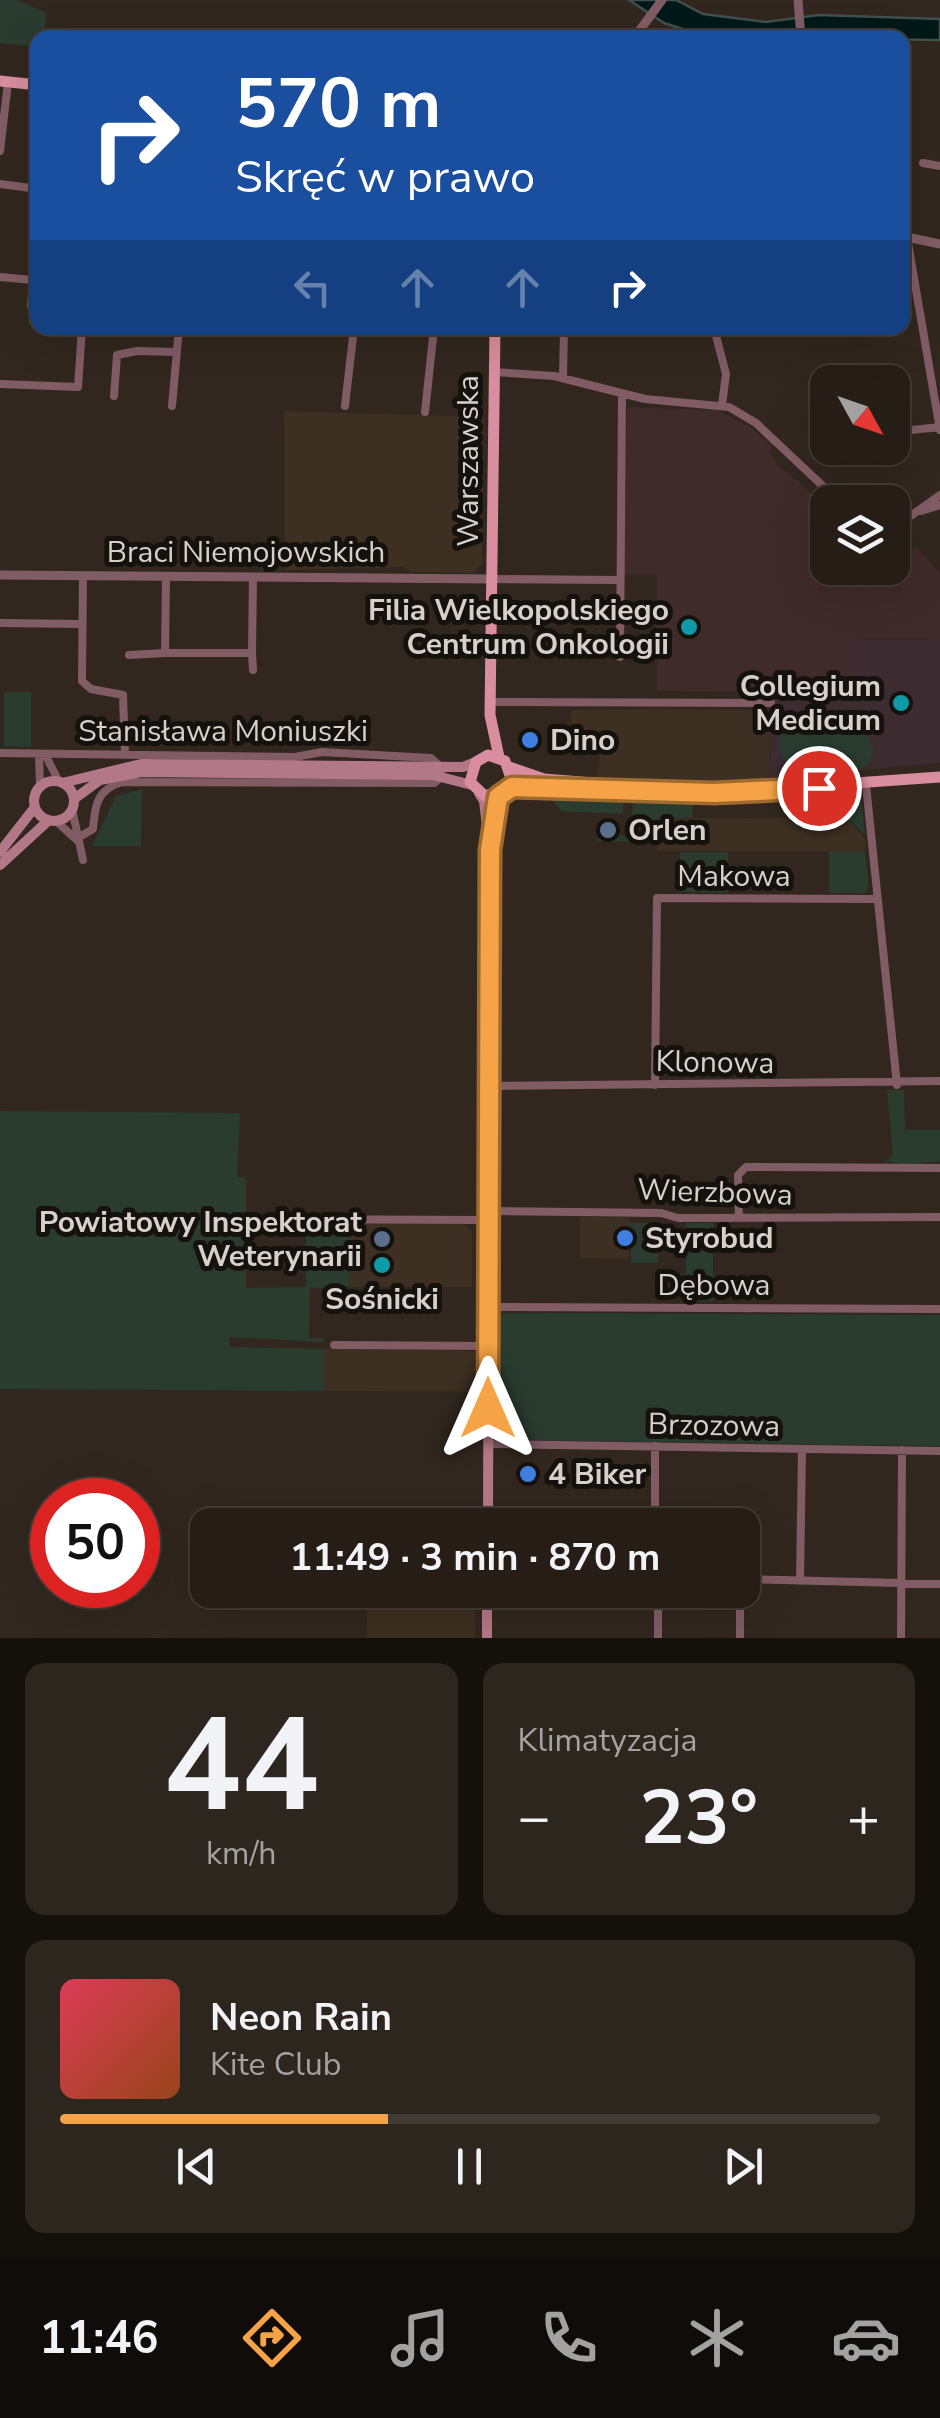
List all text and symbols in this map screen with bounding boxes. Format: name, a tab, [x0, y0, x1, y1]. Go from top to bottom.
text: 570 m	[235, 56, 441, 152]
icon: right	[70, 70, 200, 200]
text: Skręć w prawo	[235, 147, 535, 208]
icon: left	[285, 260, 340, 315]
icon: ahead	[390, 260, 445, 315]
icon: ahead	[495, 260, 550, 315]
icon: right	[600, 260, 655, 315]
north arrow	[810, 365, 910, 465]
map controls	[810, 365, 910, 585]
street label: Warszawska	[448, 375, 489, 547]
button: layers	[810, 485, 910, 585]
street label: Braci Niemojowskich	[107, 532, 385, 573]
place label: Filia Wielkopolskiego Centrum Onkologii	[368, 590, 669, 665]
marker: Filia Wielkopolskiego Centrum Onkologii	[678, 616, 700, 638]
place label: Collegium Medicum	[740, 666, 881, 741]
marker: Collegium Medicum	[890, 692, 912, 714]
street label: Stanisława Moniuszki	[78, 711, 368, 752]
place label: Dino	[550, 720, 615, 761]
marker: Dino	[519, 729, 541, 751]
pin	[777, 746, 862, 831]
icon: arrive	[792, 761, 847, 816]
place label: Orlen	[628, 810, 707, 851]
marker: Orlen	[597, 819, 619, 841]
street label: Makowa	[677, 856, 791, 897]
street label: Klonowa	[655, 1041, 775, 1084]
street label: Wierzbowa	[637, 1169, 793, 1216]
place label: Powiatowy Inspektorat Weterynarii	[39, 1202, 362, 1277]
place label: Styrobud	[645, 1218, 774, 1259]
marker: Styrobud	[614, 1227, 636, 1249]
marker: Powiatowy Inspektorat Weterynarii	[371, 1228, 393, 1250]
marker: Sośnicki	[371, 1254, 393, 1276]
street label: Dębowa	[658, 1265, 771, 1306]
place label: Sośnicki	[325, 1279, 439, 1320]
position arrow	[436, 1356, 540, 1460]
street label: Brzozowa	[648, 1404, 780, 1447]
place label: 4 Biker	[548, 1454, 646, 1495]
marker: 4 Biker	[517, 1463, 539, 1485]
speed limit sign: 50	[30, 1478, 160, 1608]
text: 11:49 · 3 min · 870 m	[290, 1532, 660, 1583]
text: 44	[163, 1678, 319, 1855]
text: Klimatyzacja	[518, 1719, 697, 1762]
text: 23°	[640, 1767, 758, 1869]
text: −	[518, 1780, 551, 1855]
text: +	[847, 1780, 880, 1855]
text: km/h	[206, 1832, 277, 1875]
text: Neon Rain	[210, 1992, 392, 2043]
text: Kite Club	[210, 2043, 341, 2086]
icon: previous	[169, 2139, 224, 2194]
icon: pause	[442, 2139, 497, 2194]
icon: next	[716, 2139, 771, 2194]
icon: directions	[237, 2303, 307, 2373]
icon: music	[385, 2303, 455, 2373]
icon: phone	[534, 2303, 604, 2373]
icon: climate	[682, 2303, 752, 2373]
icon: car	[831, 2303, 901, 2373]
text: 11:46	[39, 2308, 158, 2369]

